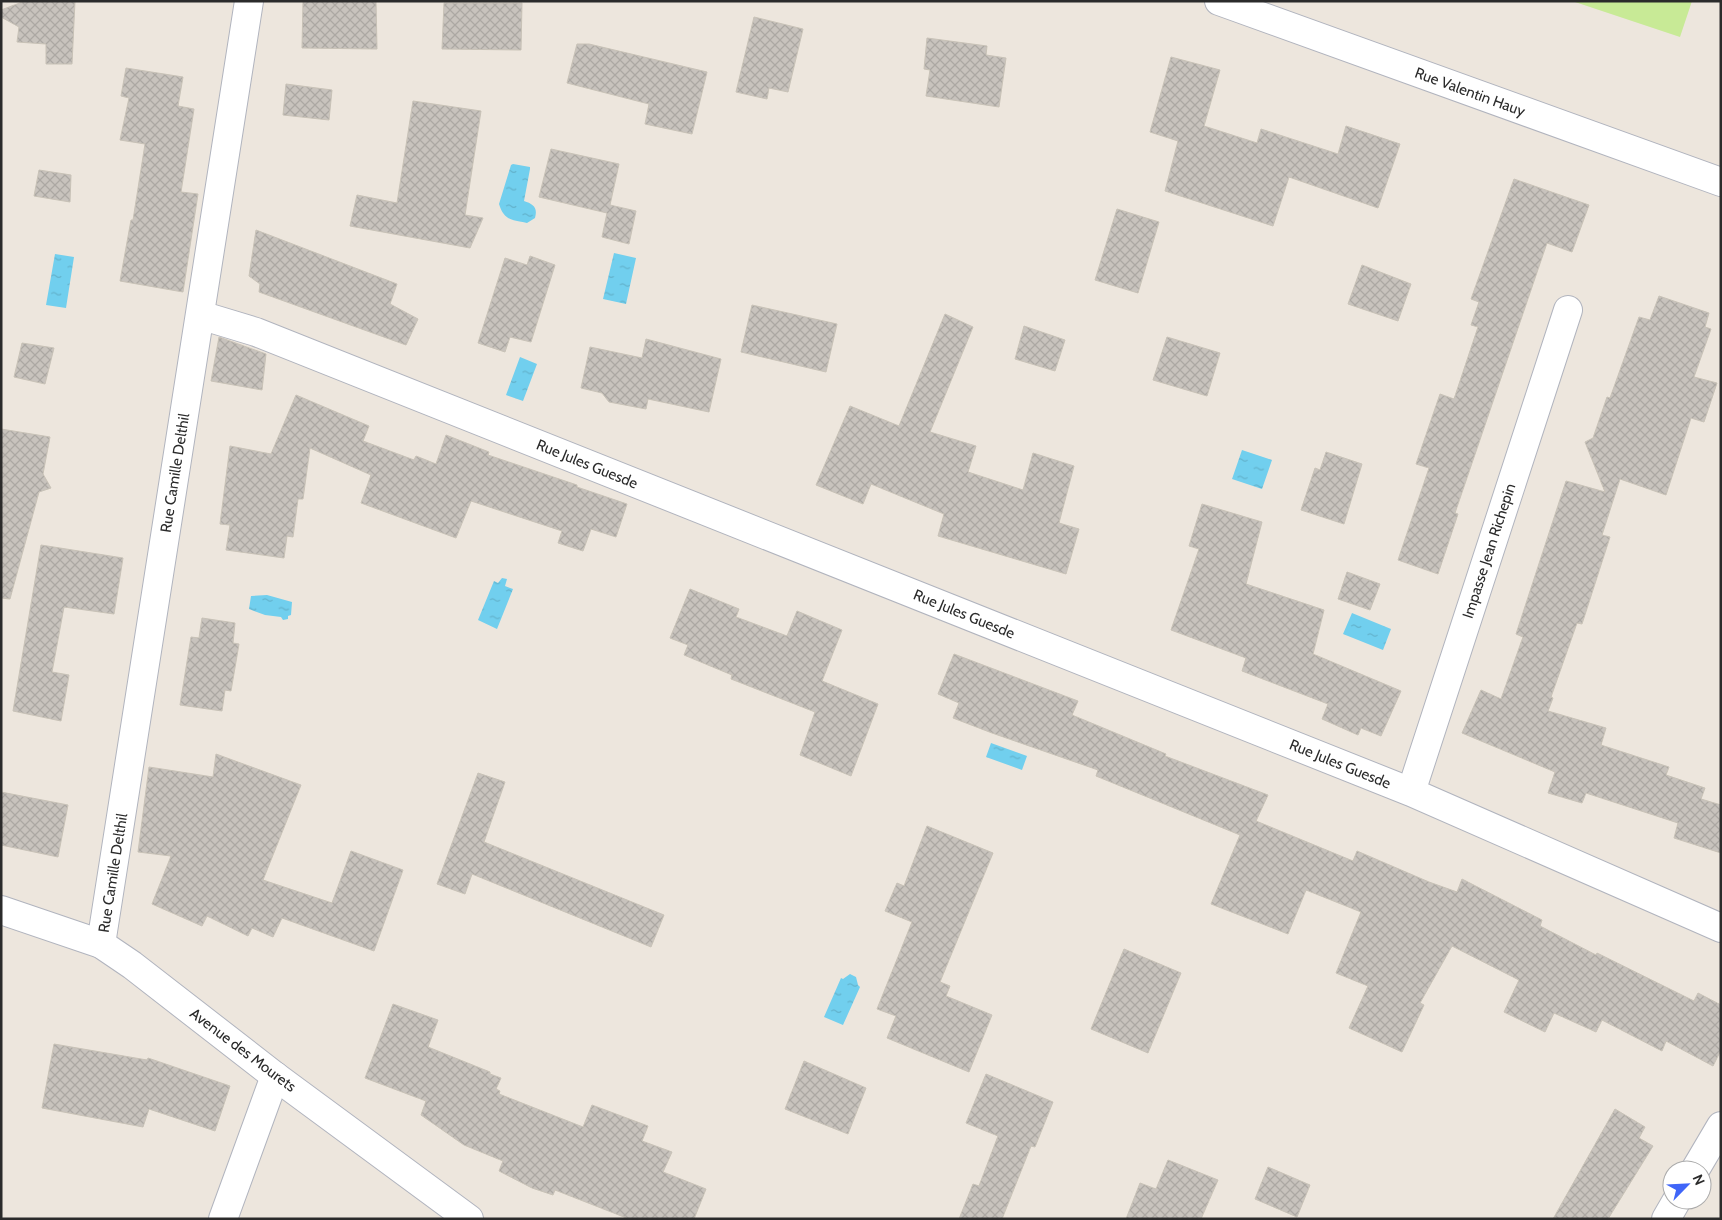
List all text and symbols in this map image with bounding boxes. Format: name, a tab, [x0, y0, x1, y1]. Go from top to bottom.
street label: Rue Valentin Hauy	[1412, 64, 1528, 120]
street label: Rue Camille Delthil	[157, 412, 193, 534]
street label: Rue Jules Guesde	[534, 435, 641, 493]
street label: Impasse Jean Richepin	[1459, 481, 1519, 621]
street label: Rue Jules Guesde	[911, 585, 1018, 643]
street label: Rue Jules Guesde	[1287, 735, 1394, 793]
street label: Rue Camille Delthil	[95, 812, 131, 934]
street label: Avenue des Mourets	[186, 1004, 300, 1096]
north arrow	[1662, 1160, 1712, 1210]
text: N	[1689, 1172, 1709, 1188]

